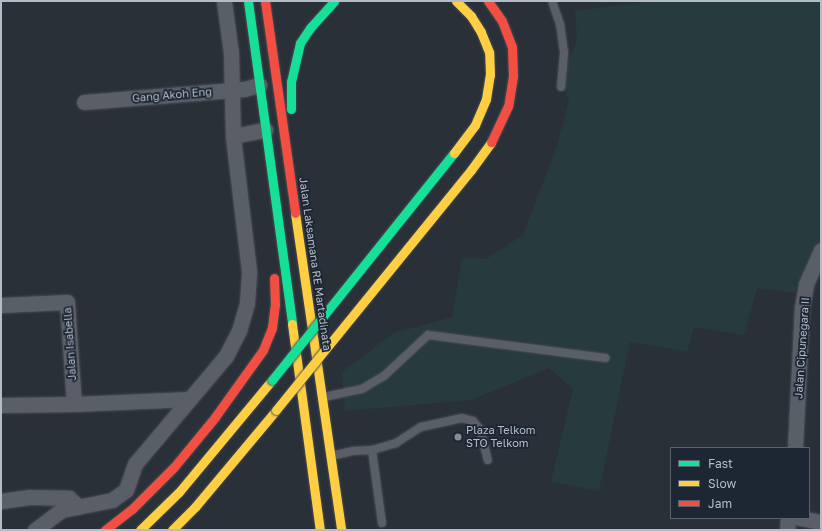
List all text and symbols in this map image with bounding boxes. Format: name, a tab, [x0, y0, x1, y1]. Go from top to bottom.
street label: Gang Akoh Eng	[132, 85, 212, 105]
street label: Jalan Laksamana RE Martadinata	[296, 176, 334, 352]
street label: Jalan Cipunegara II	[792, 297, 812, 399]
street label: Jalan Isabella	[61, 307, 79, 381]
place label: Plaza Telkom STO Telkom	[466, 424, 536, 450]
marker: Plaza Telkom STO Telkom	[453, 432, 463, 442]
legend	[670, 447, 810, 519]
text: Fast	[708, 456, 733, 471]
text: Slow	[708, 476, 736, 491]
text: Jam	[708, 496, 732, 511]

